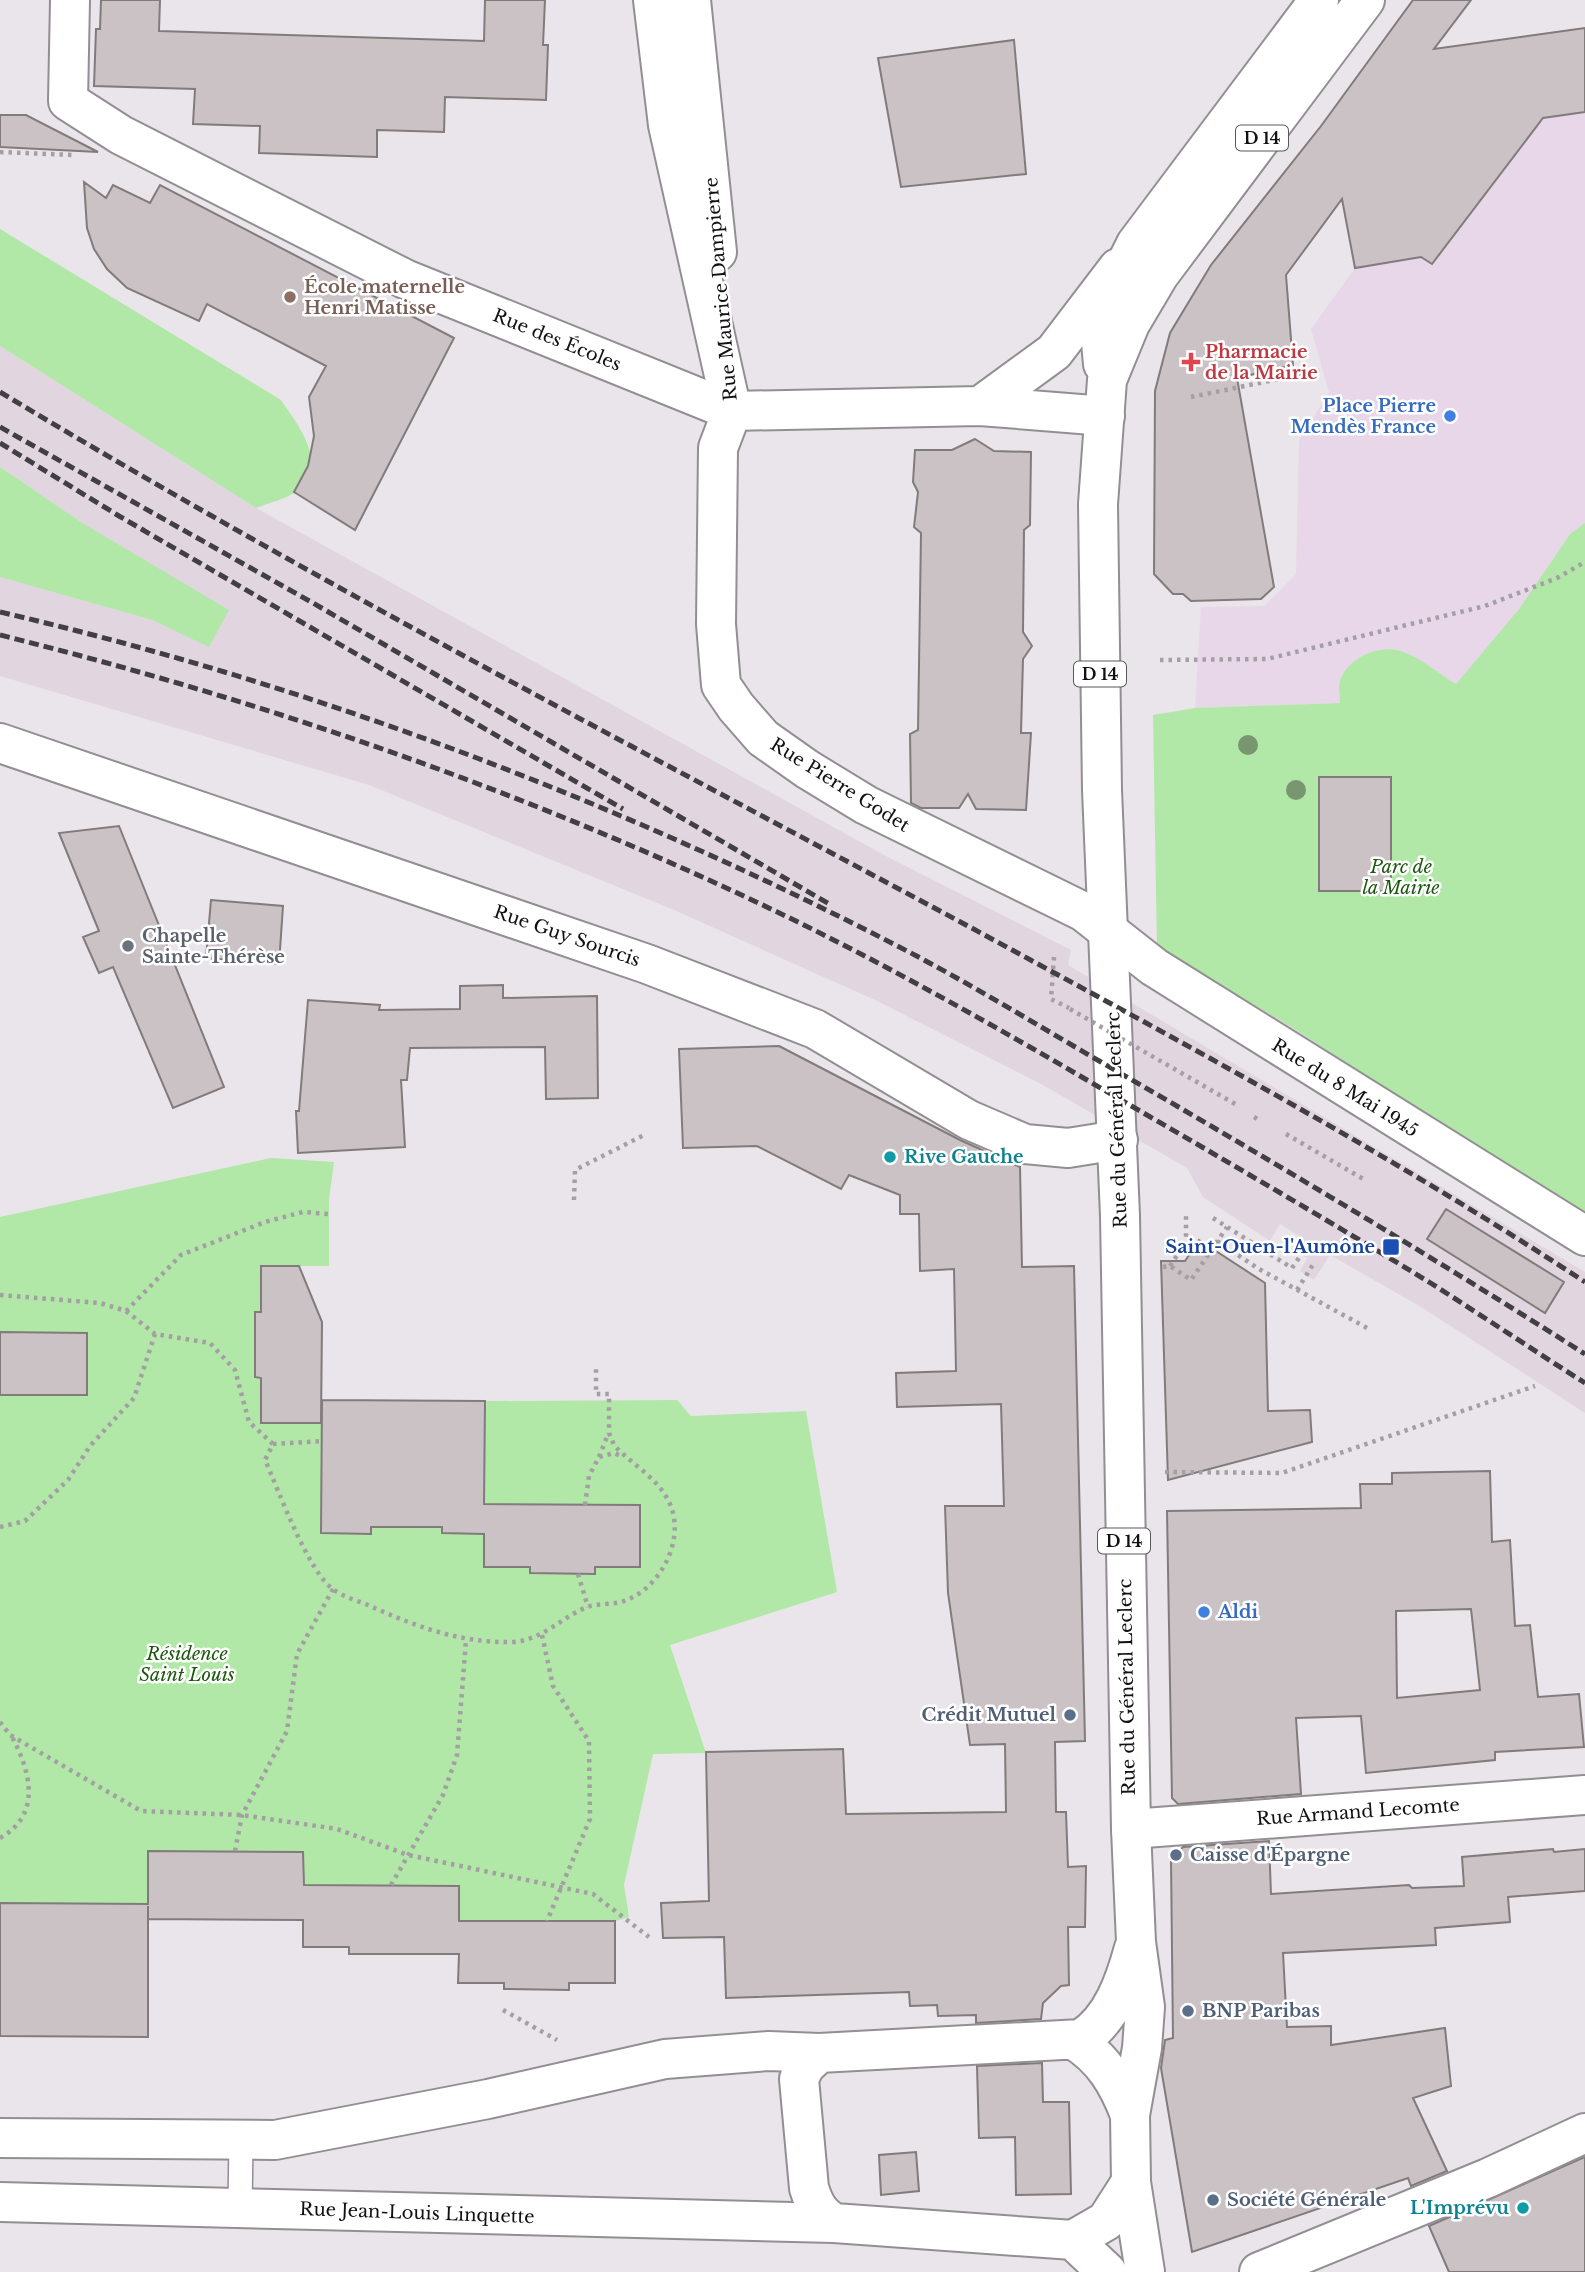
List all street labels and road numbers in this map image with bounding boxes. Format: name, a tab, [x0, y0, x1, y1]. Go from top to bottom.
road number: D 14	[1236, 126, 1288, 150]
street label: Rue Maurice Dampierre	[700, 176, 742, 402]
street label: Rue des Écoles	[490, 303, 625, 376]
road number: D 14	[1074, 662, 1126, 687]
street label: Rue Pierre Godet	[766, 733, 914, 837]
street label: Rue Guy Sourcis	[491, 901, 643, 971]
street label: Rue du Général Leclerc	[1102, 1011, 1132, 1229]
street label: Rue du 8 Mai 1945	[1268, 1034, 1422, 1142]
road number: D 14	[1098, 1528, 1150, 1554]
street label: Rue du Général Leclerc	[1114, 1578, 1140, 1795]
street label: Rue Armand Lecomte	[1256, 1794, 1460, 1830]
street label: Rue Jean-Louis Linquette	[299, 2198, 535, 2228]

